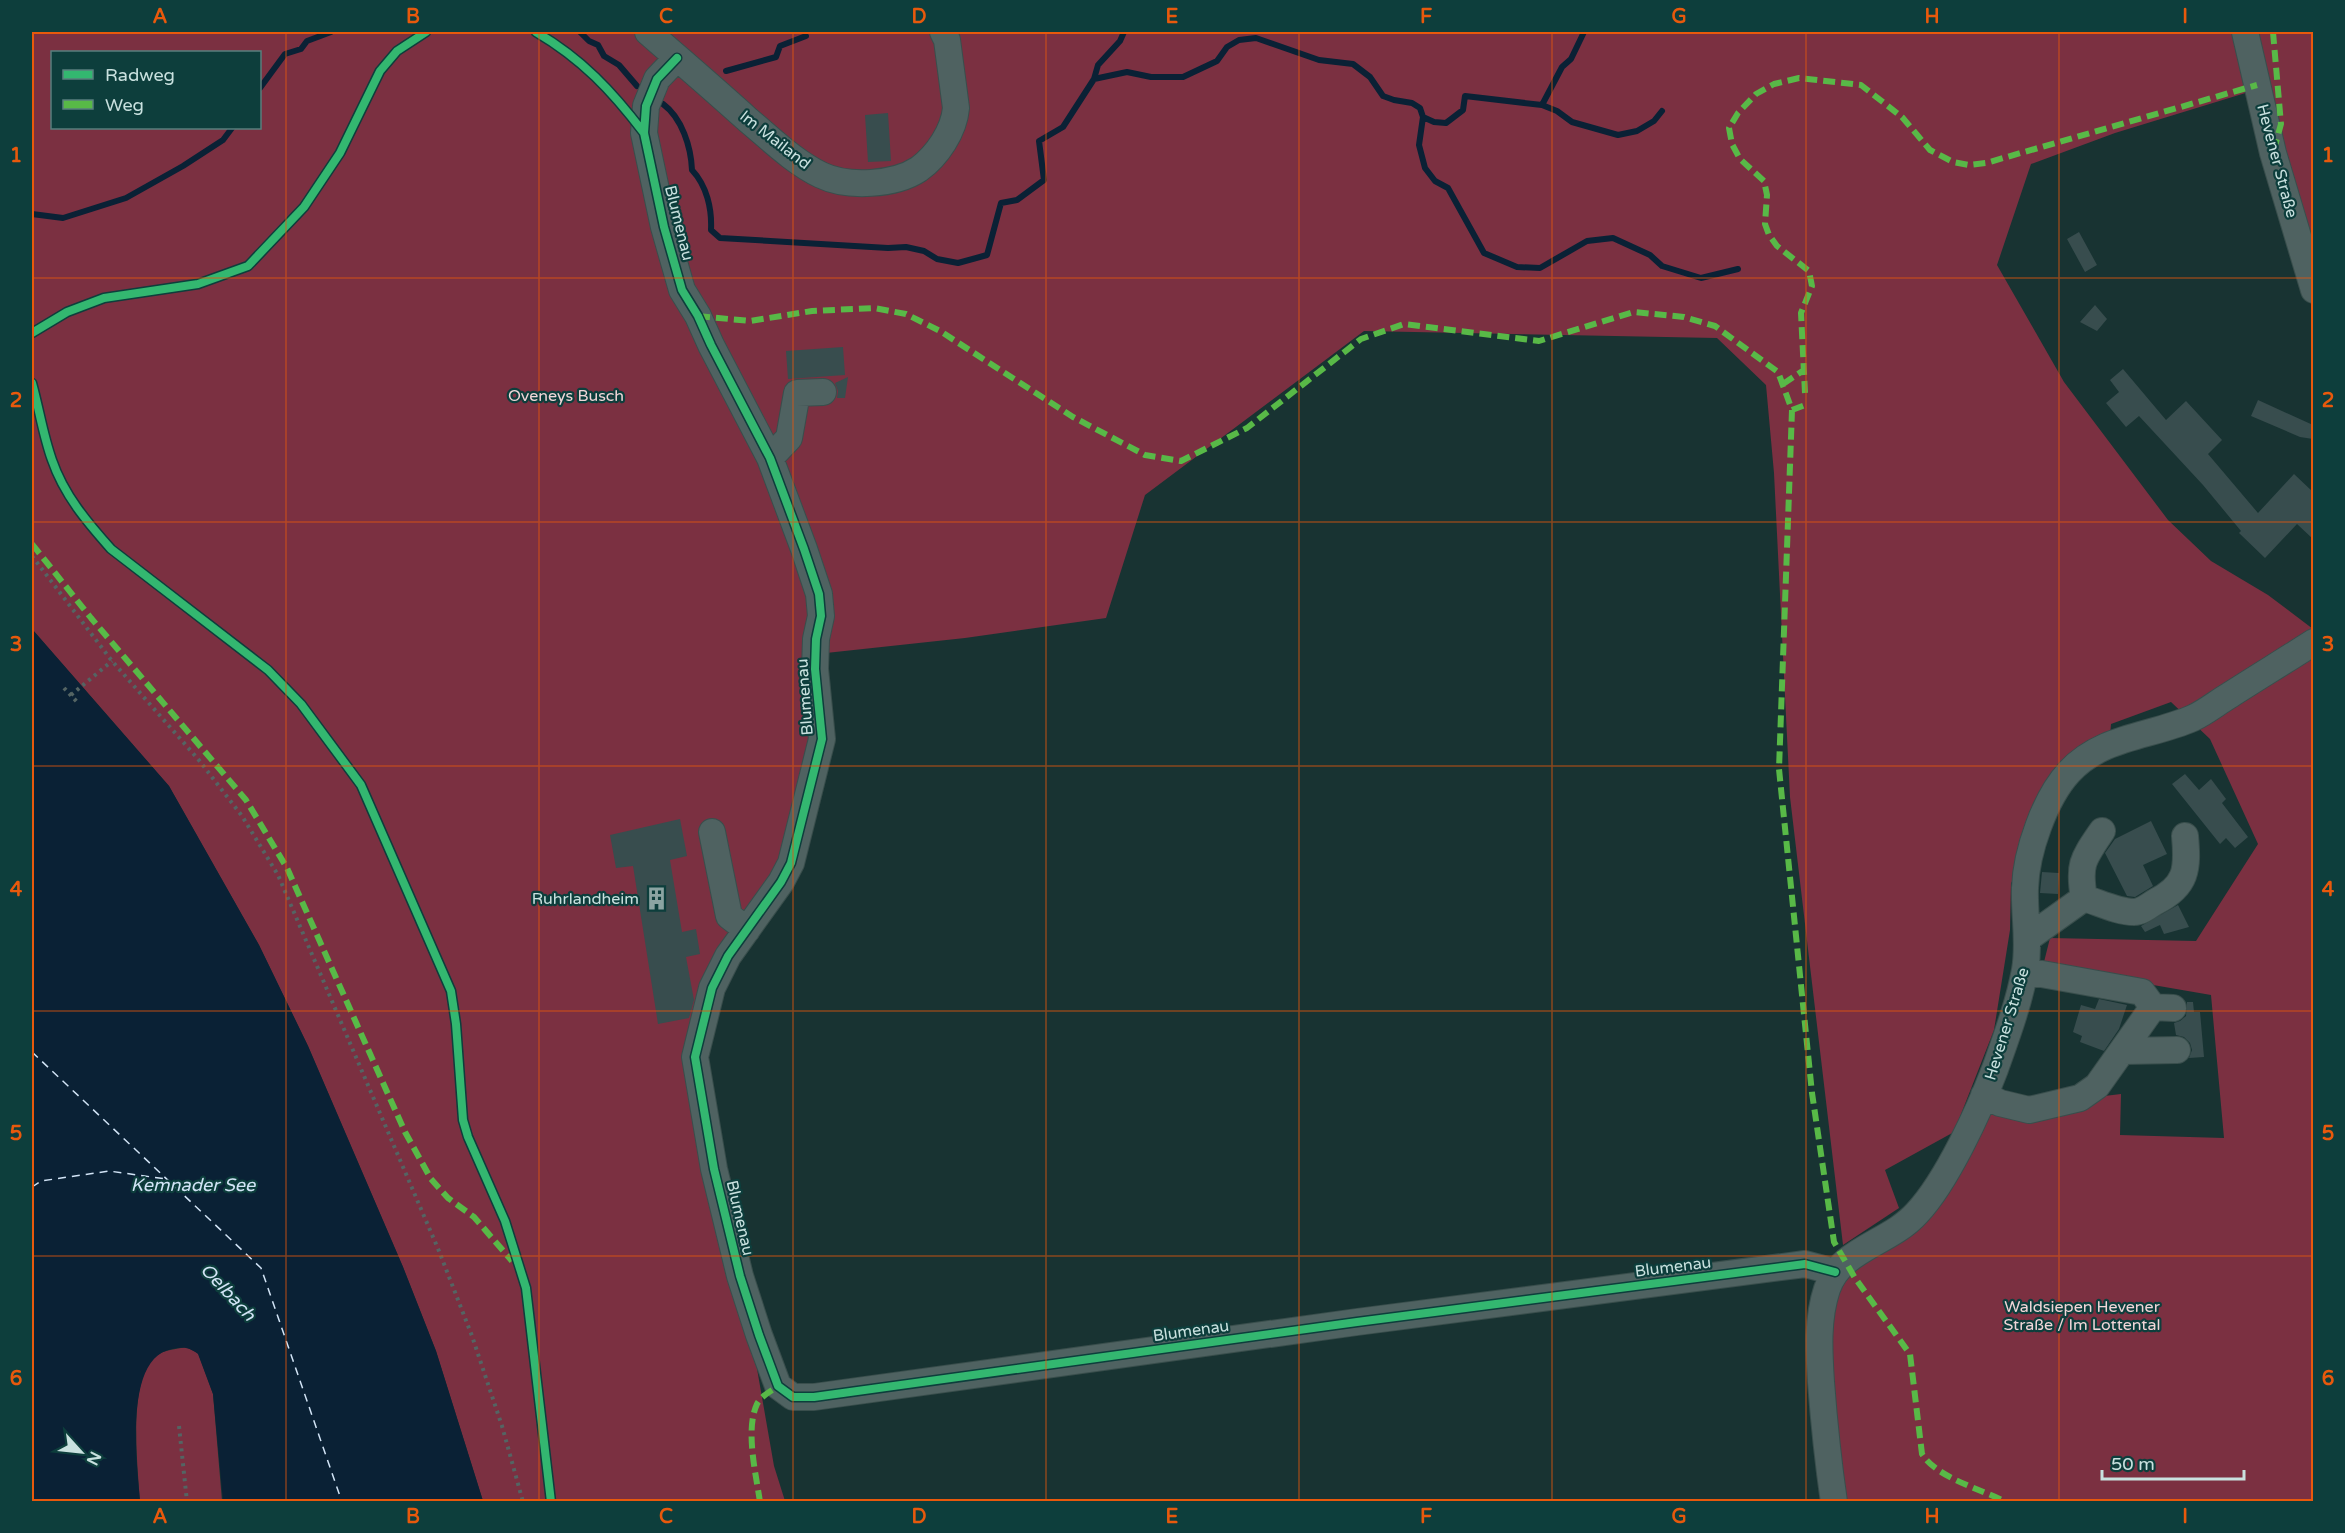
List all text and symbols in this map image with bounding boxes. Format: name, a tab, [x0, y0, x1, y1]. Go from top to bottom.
text: A	[153, 5, 168, 29]
text: B	[406, 5, 420, 29]
text: C	[659, 5, 673, 29]
text: D	[911, 5, 927, 29]
text: E	[1166, 5, 1179, 29]
text: F	[1420, 5, 1432, 29]
text: G	[1671, 5, 1687, 29]
text: H	[1924, 5, 1940, 29]
text: I	[2182, 5, 2188, 29]
legend	[51, 51, 261, 129]
text: Radweg	[105, 64, 175, 86]
text: Weg	[105, 94, 144, 116]
street label: Hevener Straße	[2252, 102, 2302, 220]
street label: Im Mailand	[736, 106, 814, 174]
text: 1	[10, 144, 22, 168]
text: 1	[2322, 144, 2334, 168]
street label: Blumenau	[660, 183, 698, 263]
park label: Oveneys Busch	[508, 386, 624, 406]
text: 2	[10, 389, 22, 413]
text: 2	[2322, 389, 2334, 413]
text: 3	[10, 633, 22, 657]
text: 3	[2322, 633, 2334, 657]
street label: Blumenau	[792, 658, 818, 736]
text: 4	[10, 878, 23, 902]
text: 4	[2322, 878, 2335, 902]
building icon: Ruhrlandheim	[644, 886, 670, 912]
place label: Ruhrlandheim	[532, 889, 639, 909]
street label: Hevener Straße	[1980, 965, 2034, 1083]
text: 5	[10, 1122, 22, 1146]
text: 5	[2322, 1122, 2334, 1146]
water label: Kemnader See	[131, 1174, 256, 1196]
street label: Blumenau	[722, 1178, 758, 1258]
street label: Blumenau	[1634, 1252, 1712, 1282]
water label: Oelbach	[196, 1259, 261, 1326]
park label: Waldsiepen Hevener Straße / Im Lottental	[2004, 1297, 2161, 1335]
street label: Blumenau	[1152, 1316, 1230, 1346]
text: 6	[10, 1367, 22, 1391]
text: 6	[2322, 1367, 2334, 1391]
north arrow	[51, 1422, 111, 1482]
scale bar	[2102, 1443, 2244, 1481]
text: N	[82, 1448, 105, 1469]
text: 50 m	[2111, 1453, 2155, 1475]
text: A	[153, 1505, 168, 1529]
text: B	[406, 1505, 420, 1529]
text: C	[659, 1505, 673, 1529]
text: D	[911, 1505, 927, 1529]
text: E	[1166, 1505, 1179, 1529]
text: F	[1420, 1505, 1432, 1529]
text: G	[1671, 1505, 1687, 1529]
text: H	[1924, 1505, 1940, 1529]
text: I	[2182, 1505, 2188, 1529]

